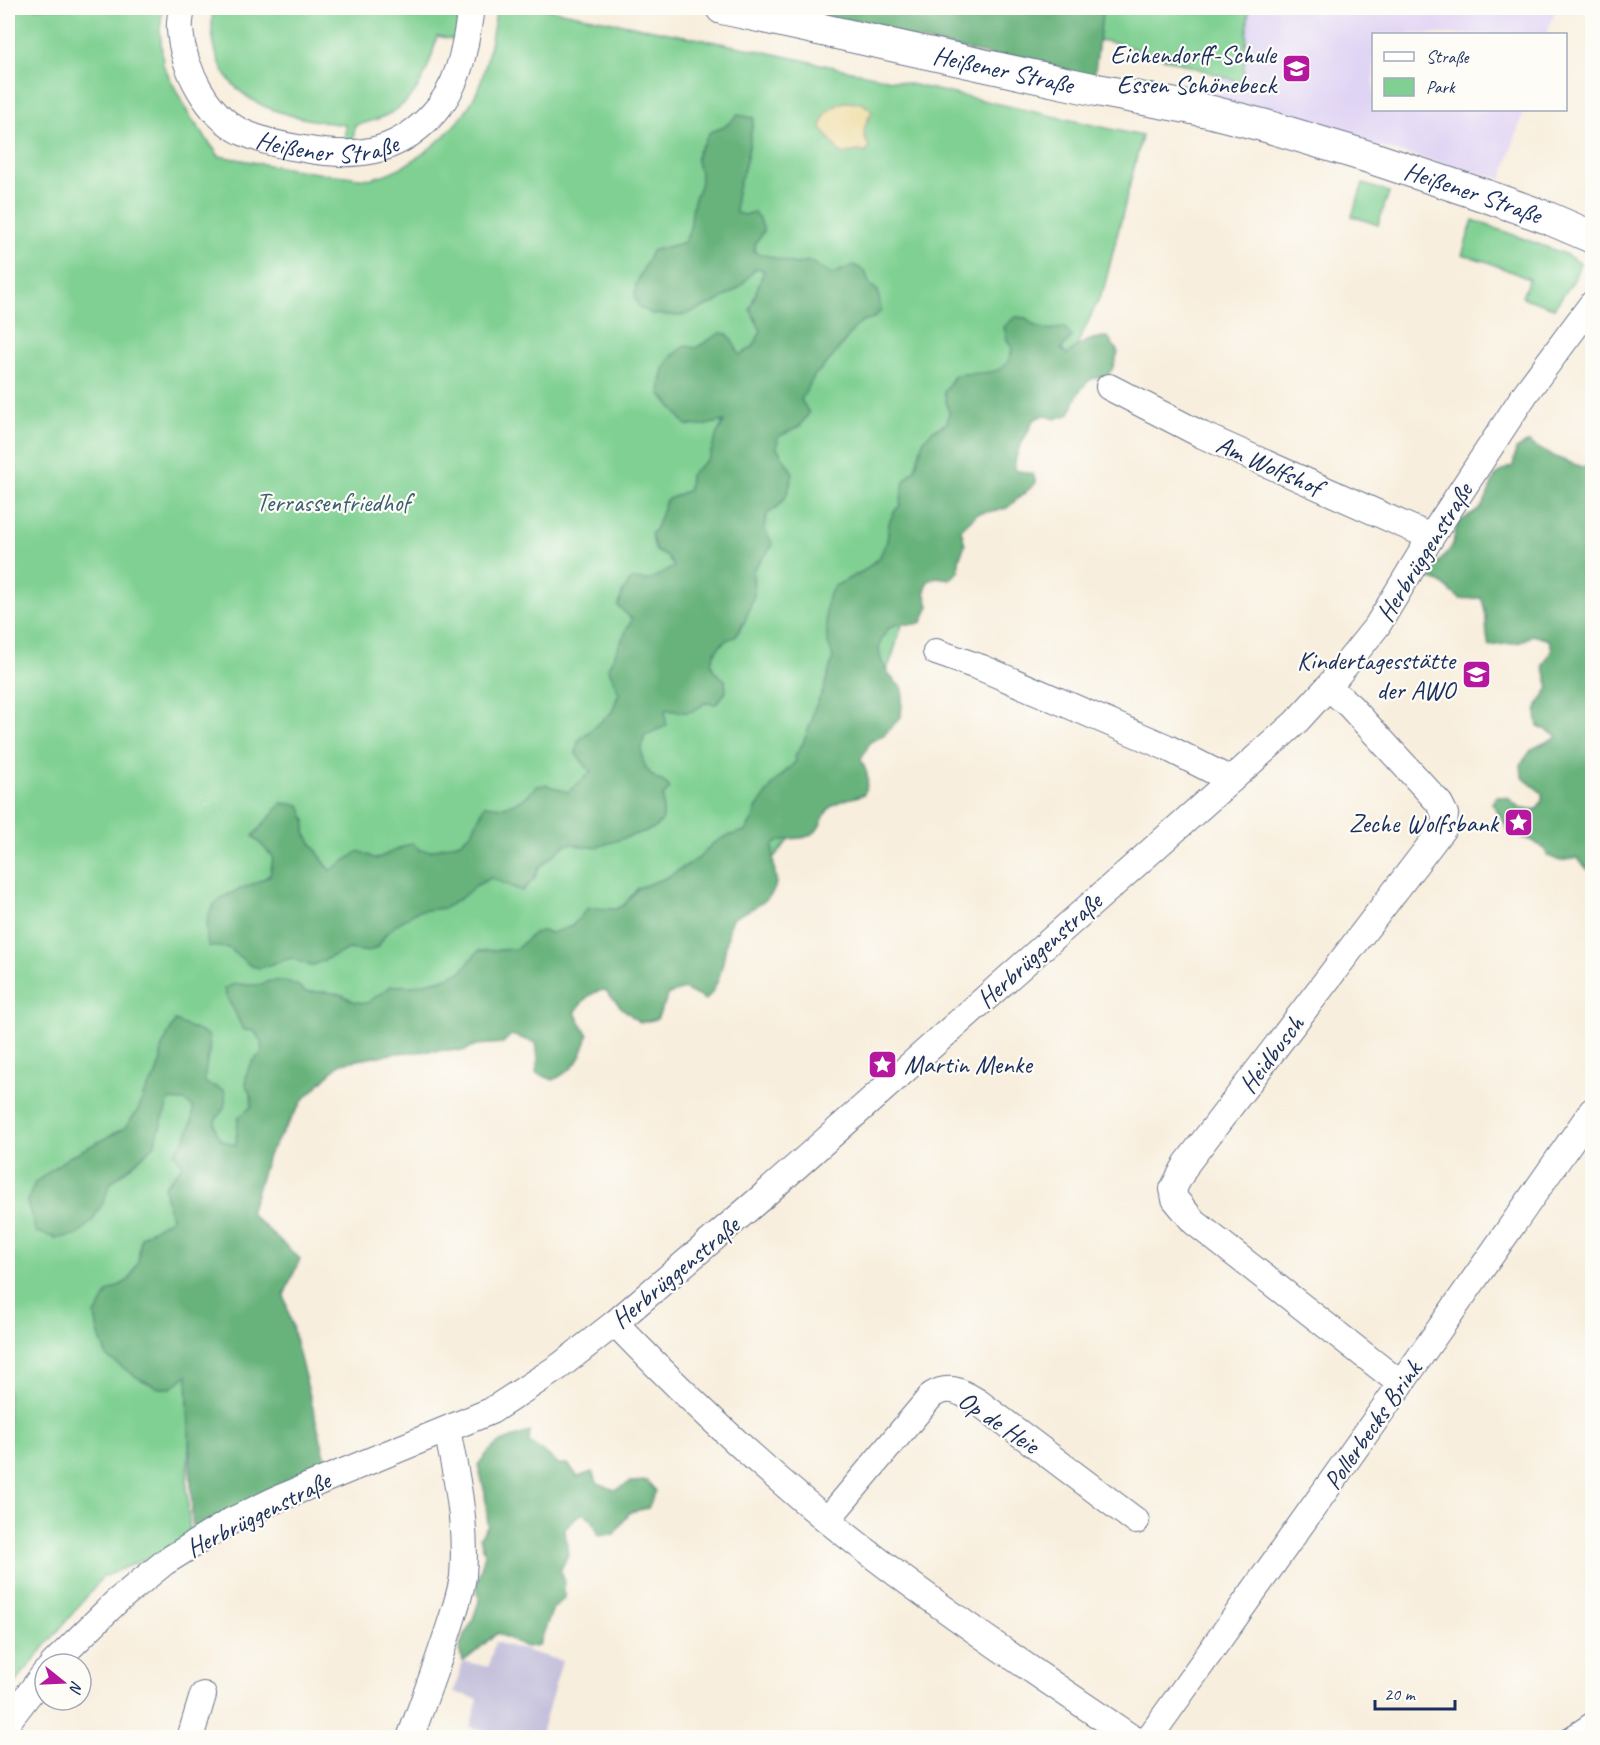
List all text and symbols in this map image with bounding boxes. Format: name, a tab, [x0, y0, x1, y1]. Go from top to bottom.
legend	[1372, 33, 1567, 111]
place label: Eichendorff-Schule Essen Schönebeck	[1110, 38, 1279, 101]
street label: Heißener Straße	[930, 39, 1079, 102]
text: Straße	[1426, 46, 1470, 68]
school or university icon: Eichendorff-Schule Essen Schönebeck	[1281, 53, 1313, 85]
text: Park	[1426, 76, 1456, 98]
street label: Heißener Straße	[252, 123, 406, 170]
street label: Heißener Straße	[1400, 154, 1548, 232]
street label: Am Wolfshof	[1211, 428, 1332, 506]
street label: Herbrüggenstraße	[1369, 475, 1481, 628]
park label: Terrassenfriedhof	[256, 486, 416, 519]
place label: Kindertagesstätte der AWO	[1297, 644, 1458, 707]
school or university icon: Kindertagesstätte der AWO	[1460, 659, 1492, 691]
place label: Zeche Wolfsbank	[1349, 807, 1499, 840]
place icon: Zeche Wolfsbank	[1503, 807, 1535, 839]
street label: Herbrüggenstraße	[970, 884, 1111, 1015]
street label: Heidbusch	[1231, 1008, 1312, 1100]
place icon: Martin Menke	[867, 1048, 899, 1080]
place label: Martin Menke	[904, 1048, 1034, 1081]
street label: Herbrüggenstraße	[604, 1208, 748, 1336]
street label: Pollerbecks Brink	[1316, 1353, 1430, 1496]
street label: Op de Heie	[952, 1383, 1048, 1463]
street label: Herbrüggenstraße	[181, 1463, 338, 1565]
north arrow	[33, 1652, 93, 1712]
scale bar	[1375, 1673, 1454, 1711]
text: N	[64, 1679, 87, 1697]
text: 20 m	[1384, 1683, 1417, 1705]

